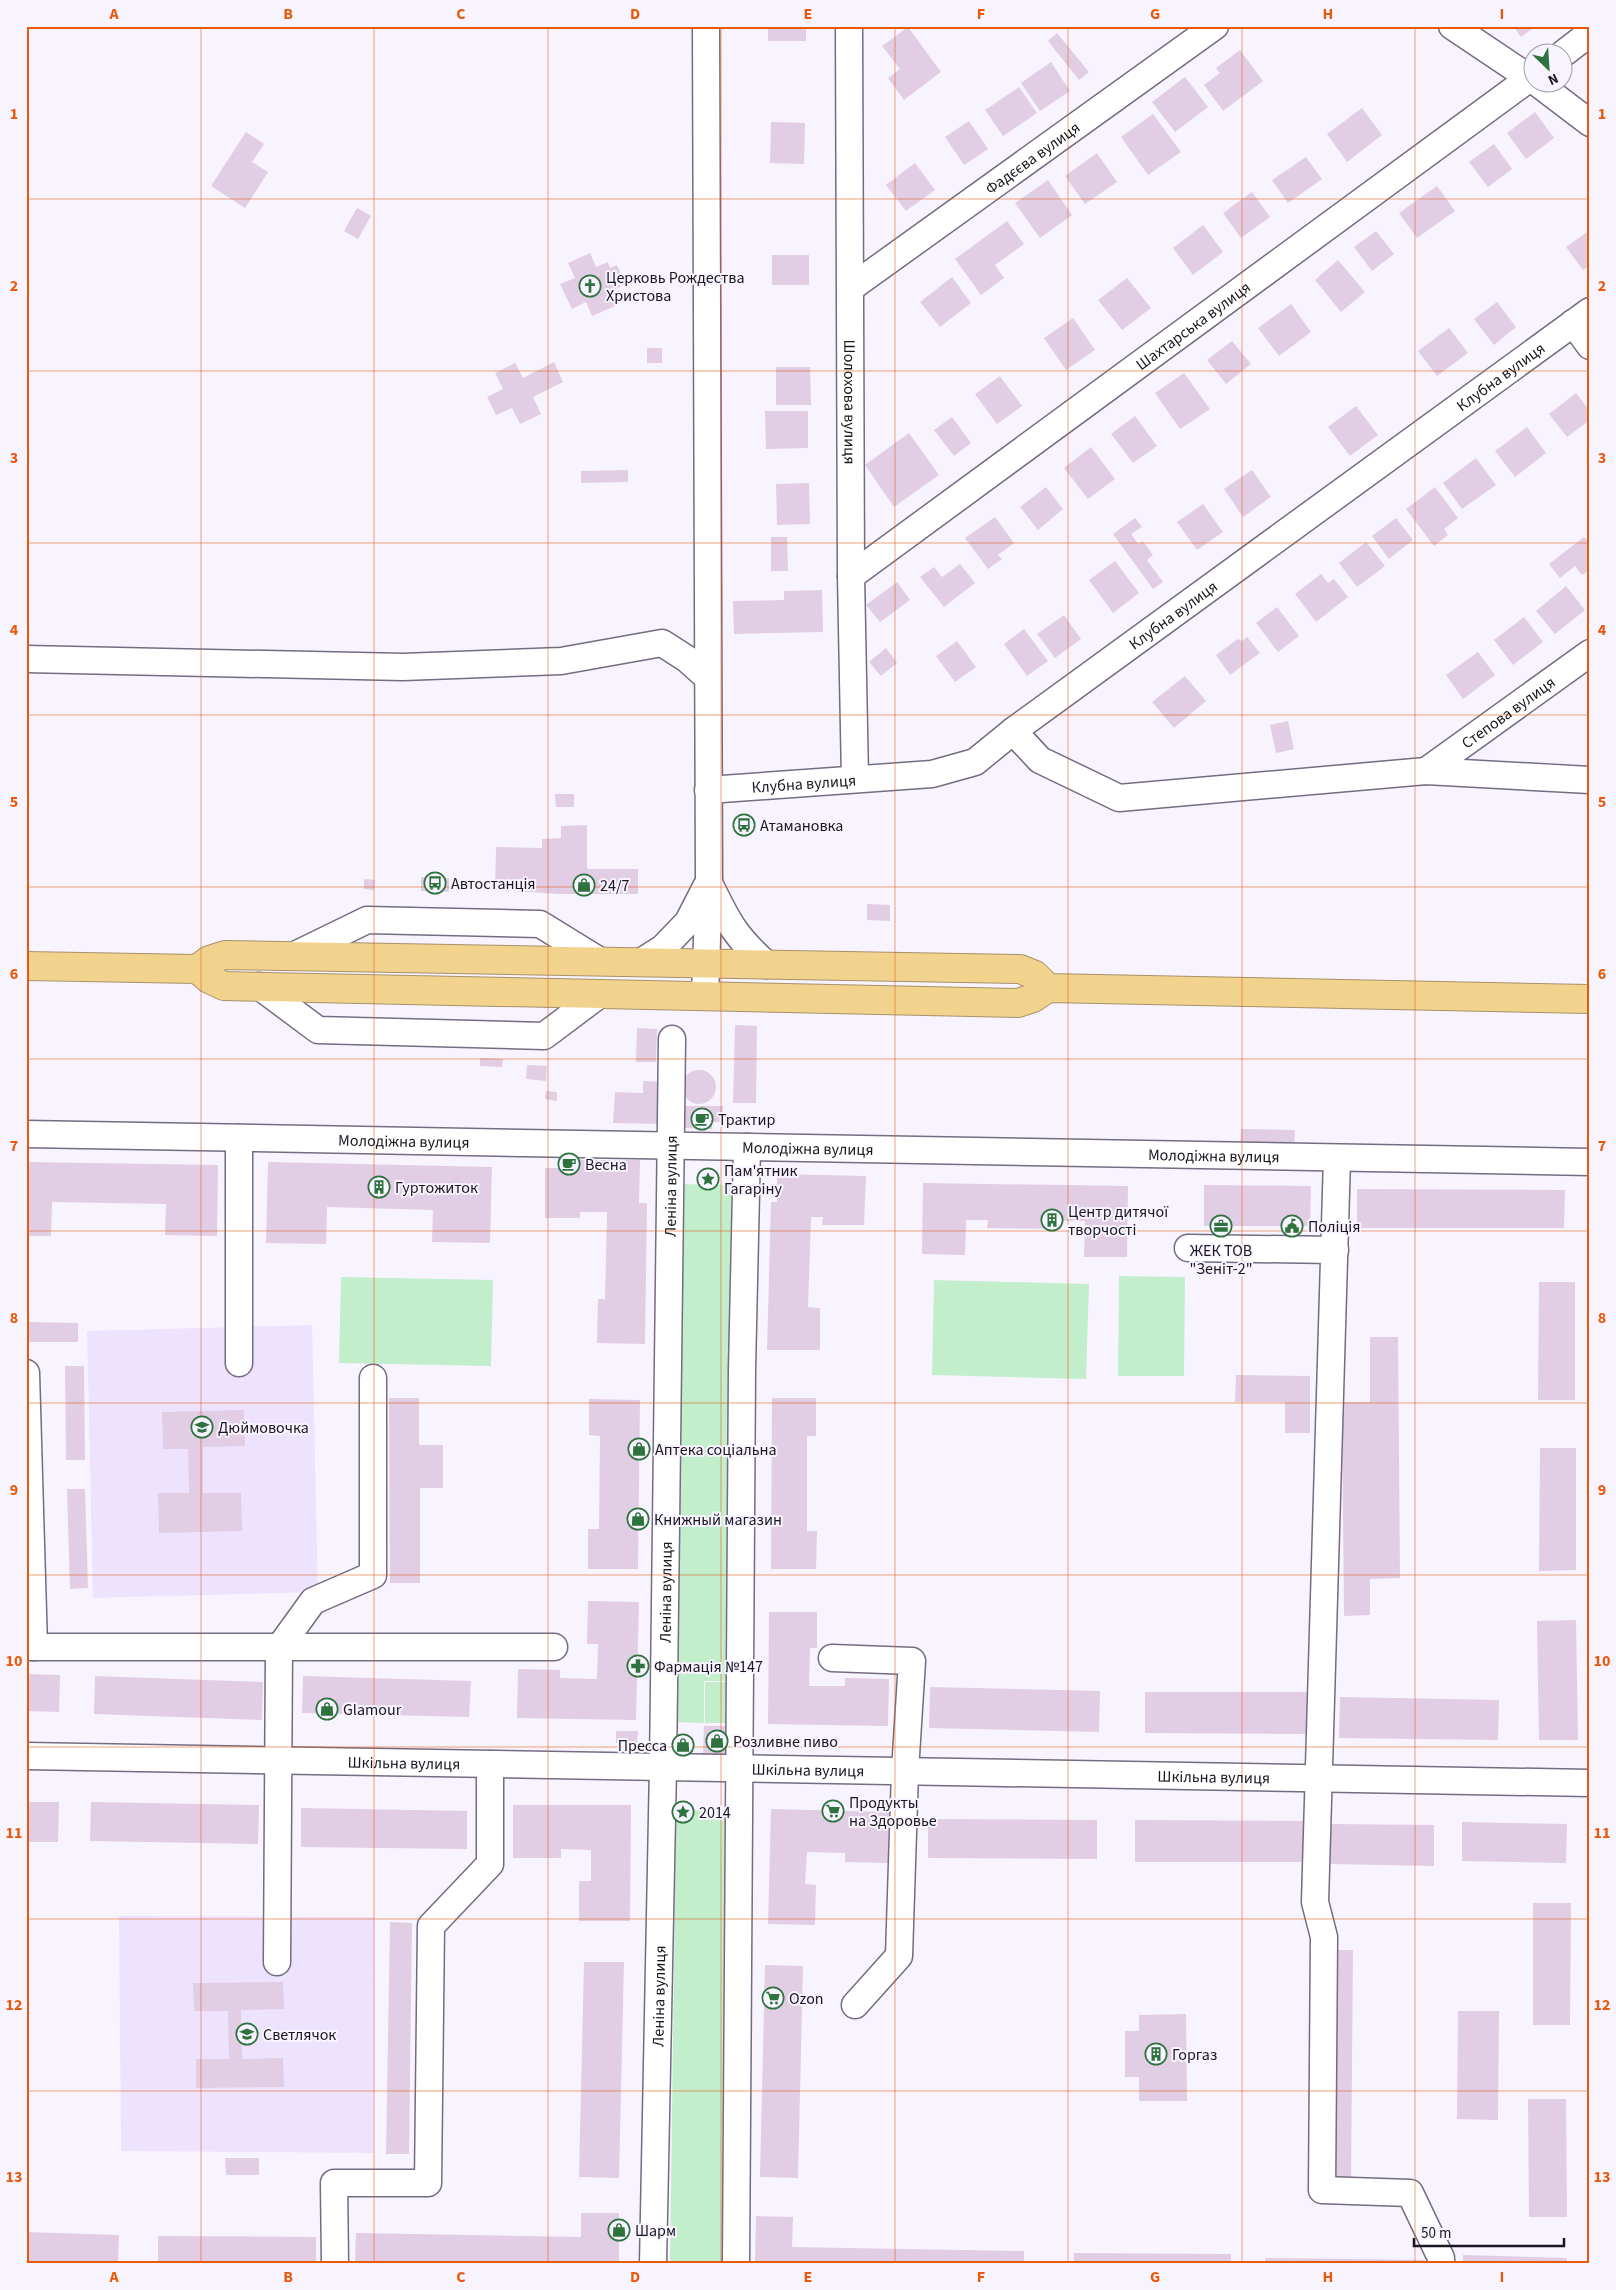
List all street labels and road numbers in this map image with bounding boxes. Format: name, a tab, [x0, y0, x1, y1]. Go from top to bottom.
street label: Фадєєва вулиця	[981, 117, 1085, 200]
street label: Шахтарська вулиця	[1132, 277, 1255, 375]
street label: Клубна вулиця	[1452, 337, 1550, 417]
street label: Шолохова вулиця	[838, 340, 861, 464]
street label: Клубна вулиця	[1125, 576, 1222, 655]
street label: Степова вулиця	[1457, 671, 1560, 754]
street label: Клубна вулиця	[751, 769, 857, 799]
street label: Молодіжна вулиця	[338, 1130, 470, 1154]
street label: Леніна вулиця	[660, 1135, 683, 1237]
street label: Молодіжна вулиця	[742, 1137, 874, 1161]
street label: Молодіжна вулиця	[1148, 1144, 1280, 1168]
street label: Леніна вулиця	[655, 1541, 678, 1643]
street label: Шкільна вулиця	[347, 1752, 460, 1775]
street label: Шкільна вулиця	[751, 1759, 864, 1782]
street label: Шкільна вулиця	[1157, 1766, 1270, 1789]
street label: Леніна вулиця	[647, 1945, 671, 2047]

